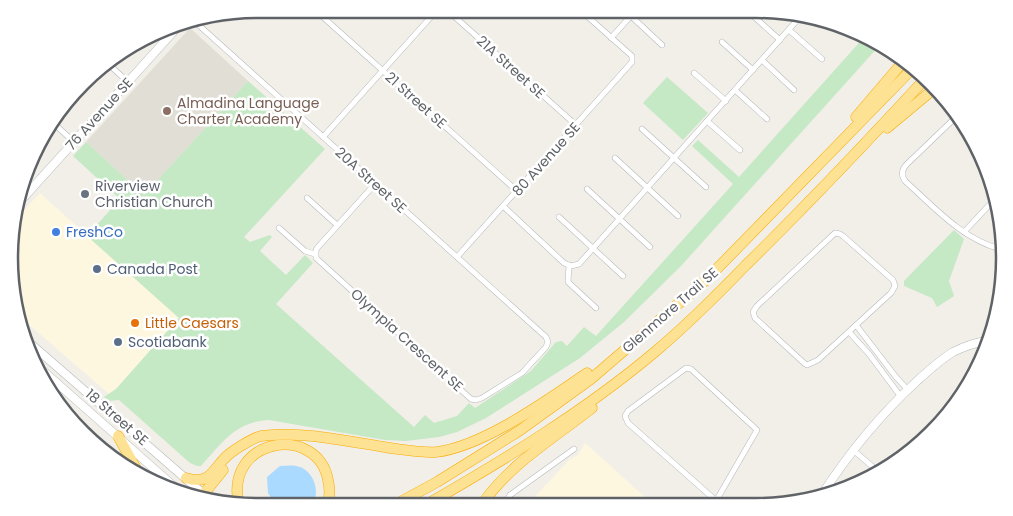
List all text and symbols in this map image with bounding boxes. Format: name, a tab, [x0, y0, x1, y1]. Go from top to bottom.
street label: 21A Street SE	[472, 31, 550, 103]
street label: 21 Street SE	[381, 67, 451, 133]
street label: 76 Avenue SE	[61, 73, 137, 155]
place label: Almadina Language Charter Academy	[177, 93, 320, 129]
marker: Almadina Language Charter Academy	[161, 105, 173, 117]
street label: 80 Avenue SE	[507, 118, 585, 200]
street label: 20A Street SE	[331, 142, 411, 218]
place label: Riverview Christian Church	[95, 176, 213, 212]
marker: Riverview Christian Church	[79, 188, 91, 200]
place label: FreshCo	[66, 222, 123, 242]
marker: FreshCo	[50, 226, 62, 238]
place label: Canada Post	[107, 259, 198, 279]
marker: Canada Post	[91, 263, 103, 275]
street label: Glenmore Trail SE	[618, 263, 722, 357]
street label: Olympia Crescent SE	[346, 284, 468, 396]
place label: Little Caesars	[145, 313, 239, 333]
marker: Little Caesars	[129, 317, 141, 329]
place label: Scotiabank	[128, 332, 208, 352]
marker: Scotiabank	[112, 336, 124, 348]
street label: 18 Street SE	[81, 384, 153, 450]

